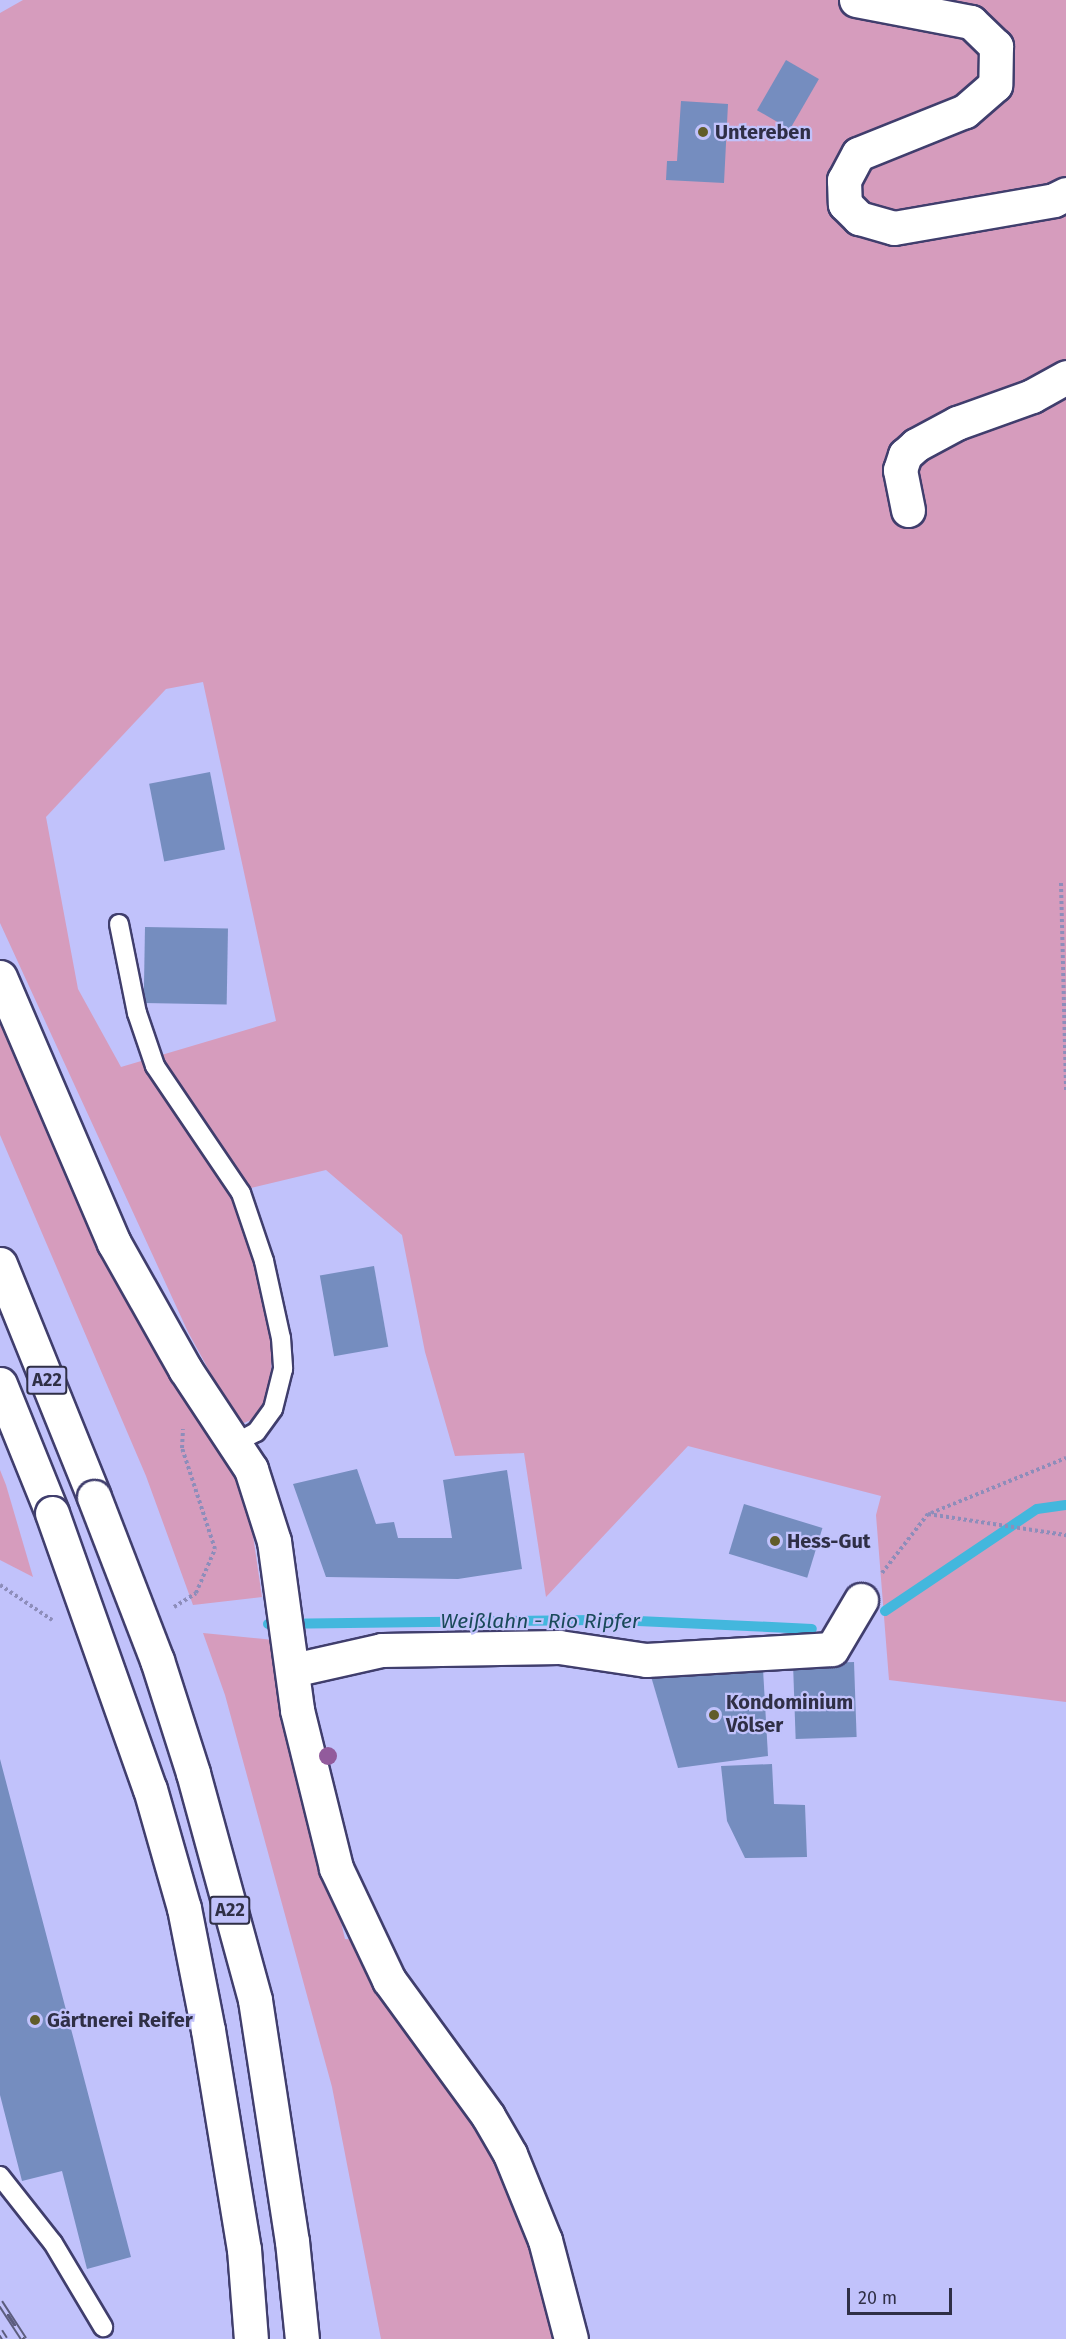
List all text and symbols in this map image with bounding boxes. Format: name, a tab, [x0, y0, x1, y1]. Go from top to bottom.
place label: Untereben	[715, 120, 811, 144]
marker: Untereben	[696, 125, 710, 139]
road number: A22	[26, 1365, 68, 1395]
place label: Hess-Gut	[787, 1529, 871, 1553]
marker: Hess-Gut	[768, 1534, 782, 1548]
water label: Weißlahn - Rio Ripfer	[440, 1608, 640, 1634]
place label: Kondominium Völser	[726, 1691, 853, 1738]
marker: Kondominium Völser	[707, 1708, 721, 1722]
road number: A22	[209, 1895, 251, 1925]
place label: Gärtnerei Reifer	[47, 2008, 193, 2032]
marker: Gärtnerei Reifer	[28, 2013, 42, 2027]
scale bar	[850, 2276, 955, 2314]
text: 20 m	[858, 2287, 897, 2309]

